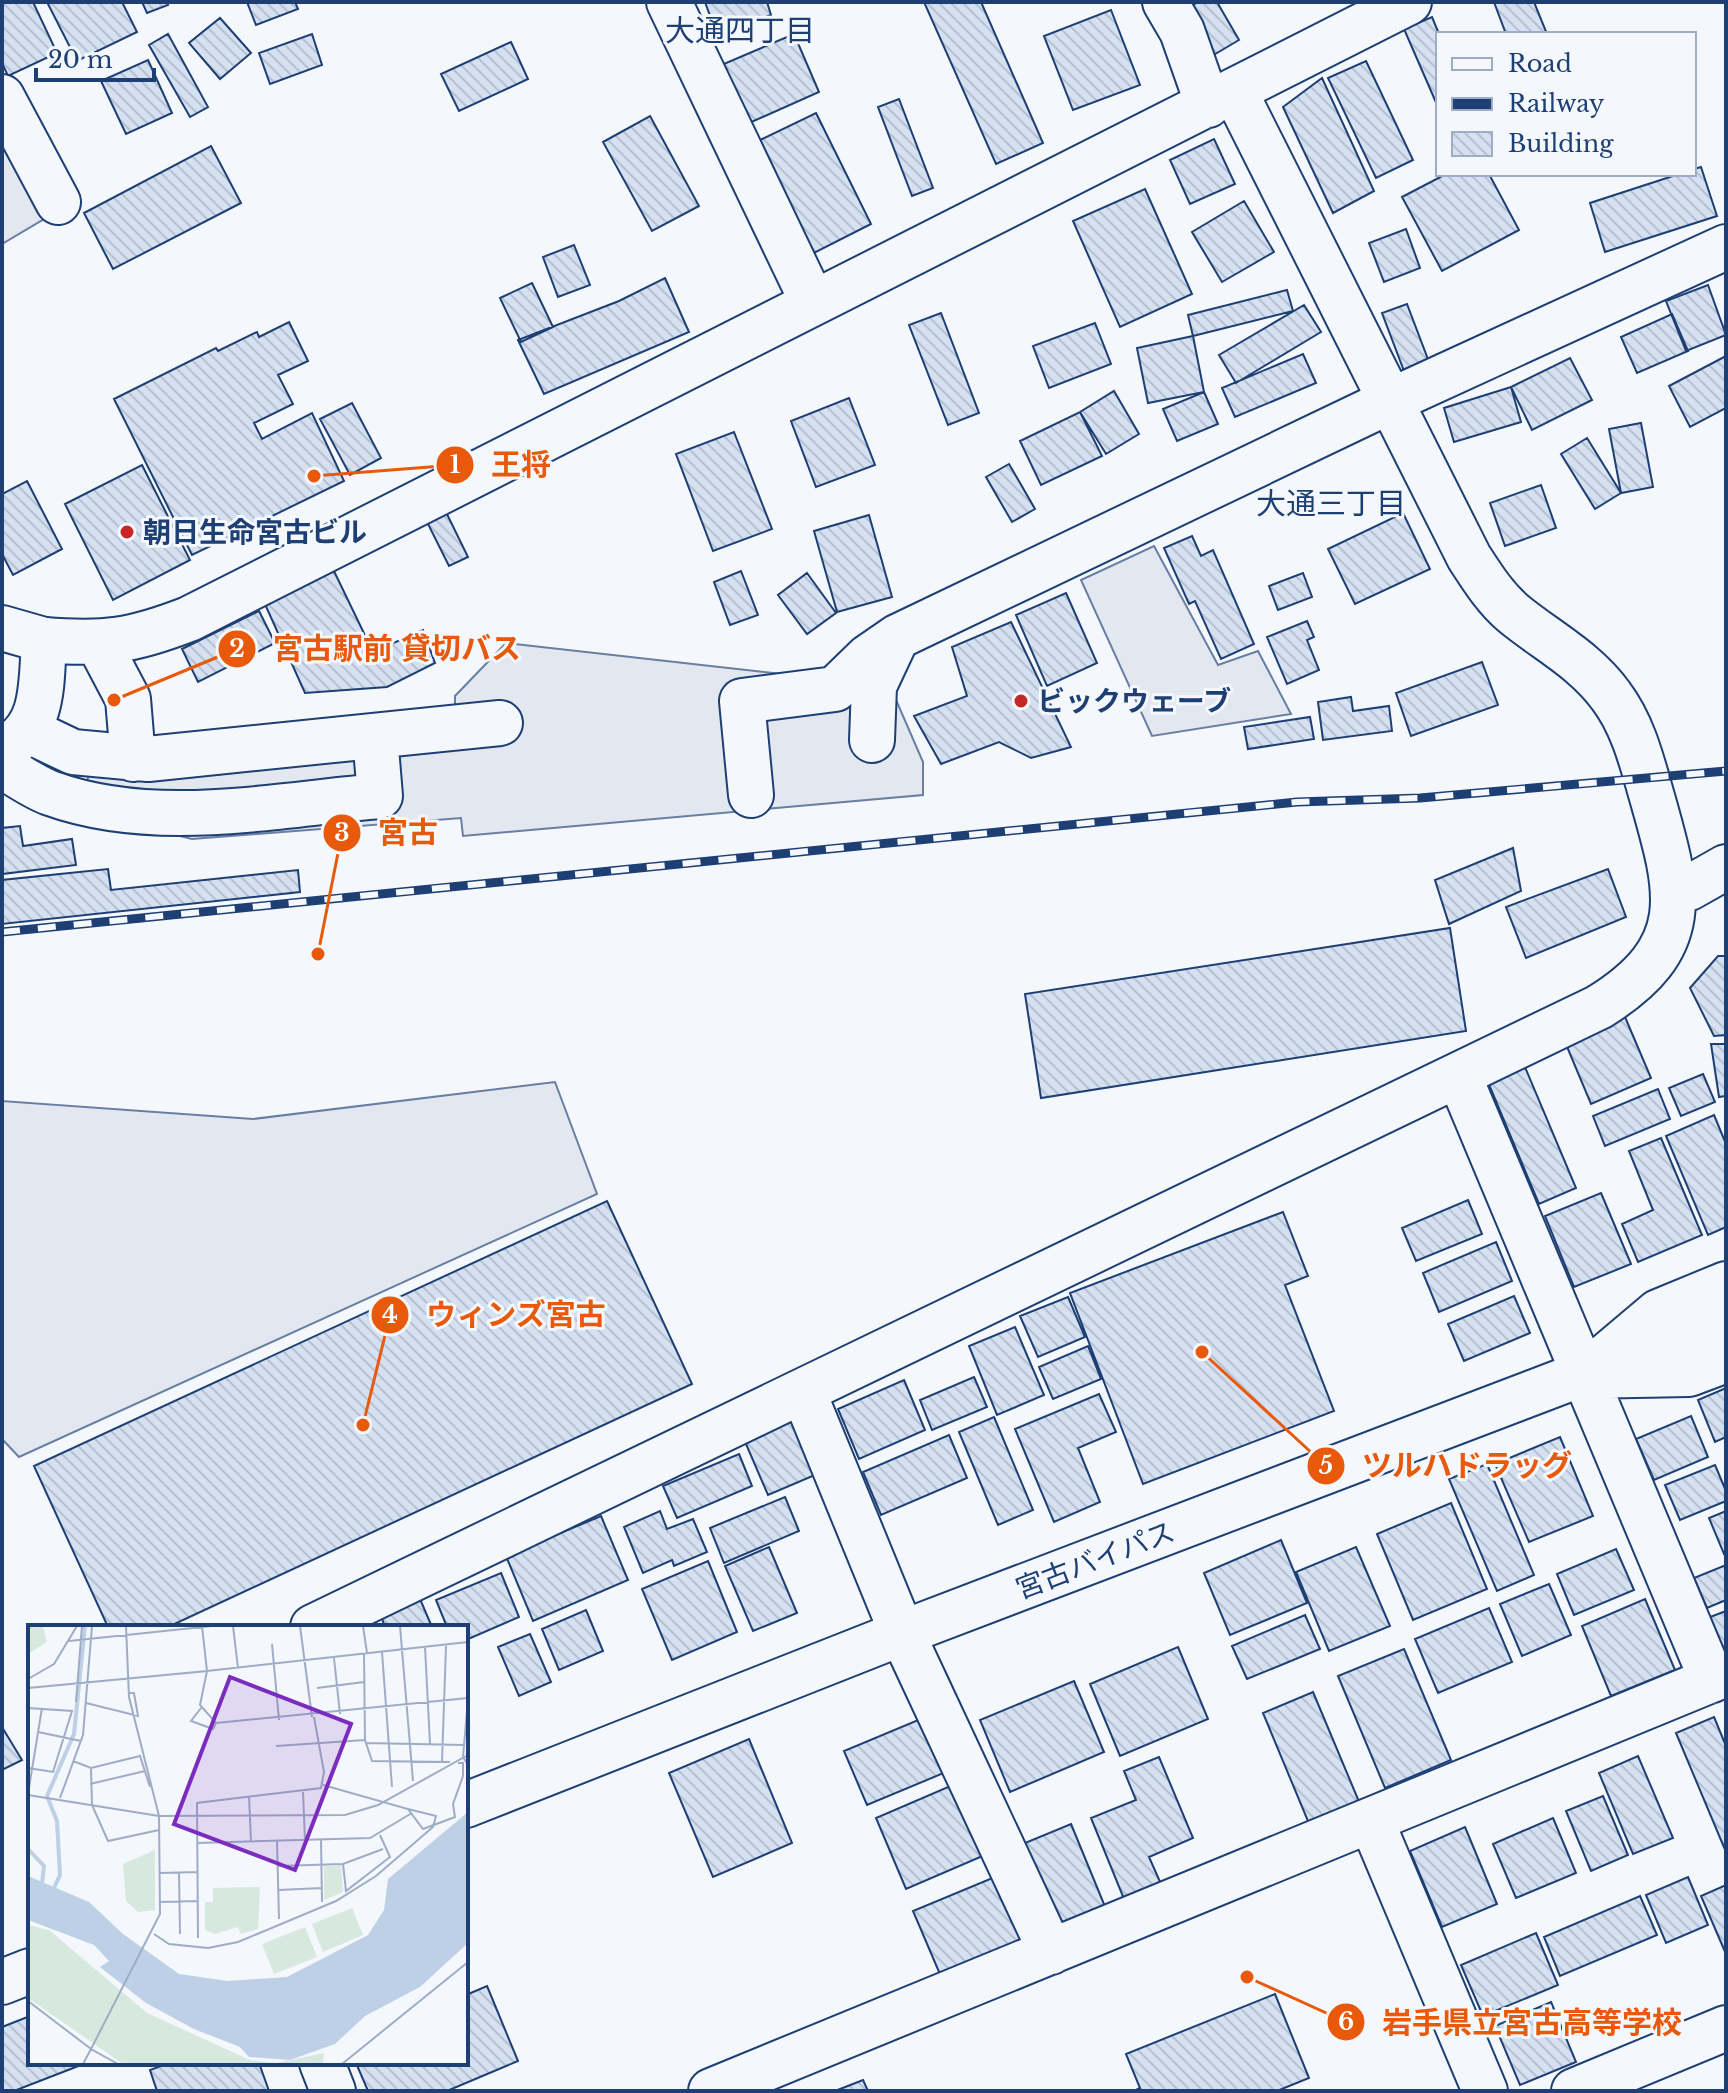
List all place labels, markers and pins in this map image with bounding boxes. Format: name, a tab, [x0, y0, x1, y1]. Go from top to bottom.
callout: 王将	[435, 438, 567, 492]
place label: 朝日生命宮古ビル	[143, 515, 367, 550]
marker: 朝日生命宮古ビル	[118, 523, 136, 541]
callout: 宮古駅前 貸切バス	[217, 622, 537, 676]
place label: ビックウェーブ	[1037, 684, 1231, 719]
marker: ビックウェーブ	[1012, 692, 1030, 710]
callout: 宮古	[322, 806, 454, 860]
callout: ウィンズ宮古	[370, 1288, 622, 1342]
callout: ツルハドラッグ	[1306, 1439, 1588, 1493]
callout: 岩手県立宮古高等学校	[1326, 1995, 1698, 2049]

